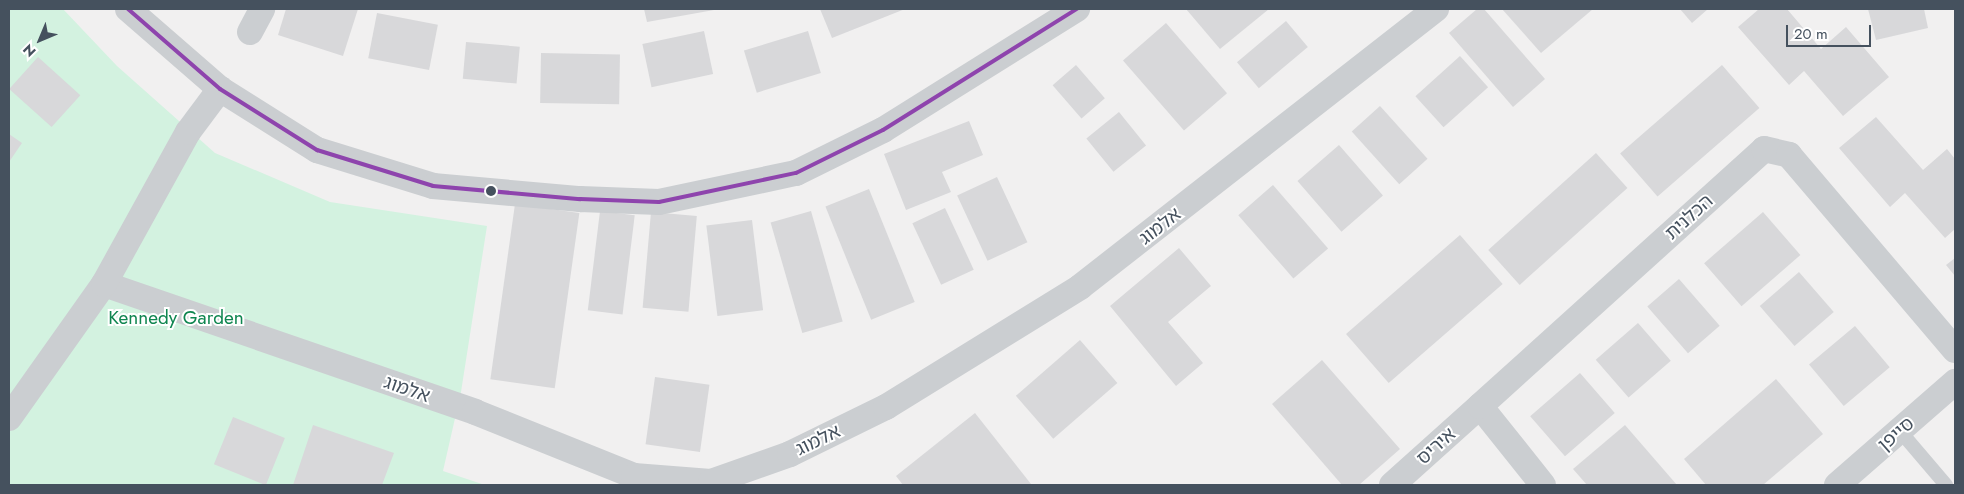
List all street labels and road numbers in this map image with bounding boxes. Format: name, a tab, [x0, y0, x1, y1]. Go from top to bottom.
street label: הכלנית	[1660, 190, 1718, 244]
street label: אלמוג	[1134, 202, 1186, 250]
street label: אלמוג	[381, 371, 433, 407]
street label: סייפן	[1873, 412, 1919, 456]
street label: אלמוג	[792, 419, 844, 461]
street label: איריס	[1412, 423, 1460, 469]

